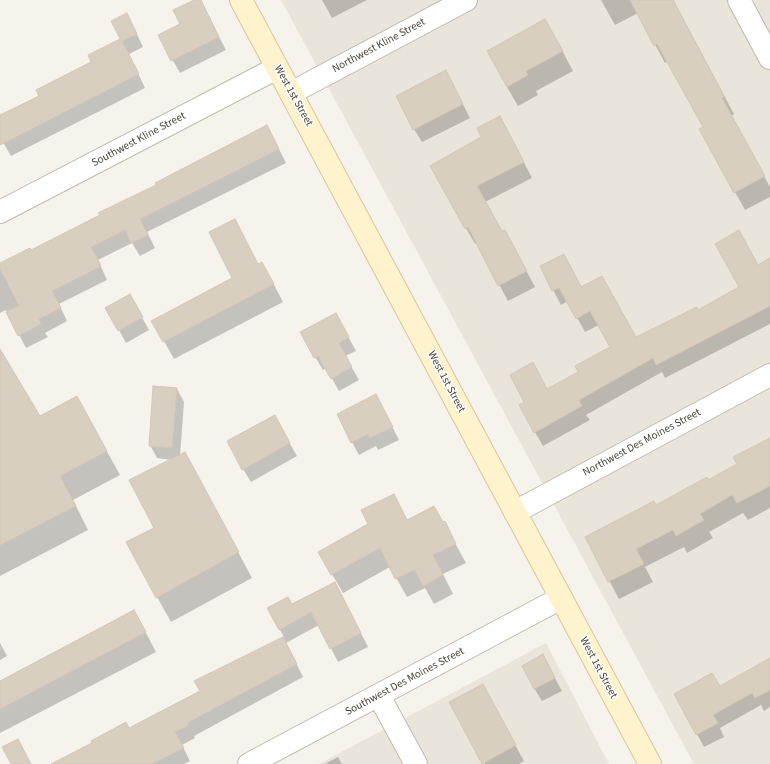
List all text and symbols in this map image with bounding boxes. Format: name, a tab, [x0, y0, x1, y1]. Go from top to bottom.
street label: Northwest Kline Street	[330, 16, 428, 76]
street label: West 1st Street	[271, 63, 315, 129]
street label: Southwest Kline Street	[90, 110, 188, 170]
street label: West 1st Street	[424, 349, 468, 415]
street label: Northwest Des Moines Street	[581, 406, 703, 480]
street label: West 1st Street	[576, 635, 620, 701]
street label: Southwest Des Moines Street	[343, 645, 467, 719]

